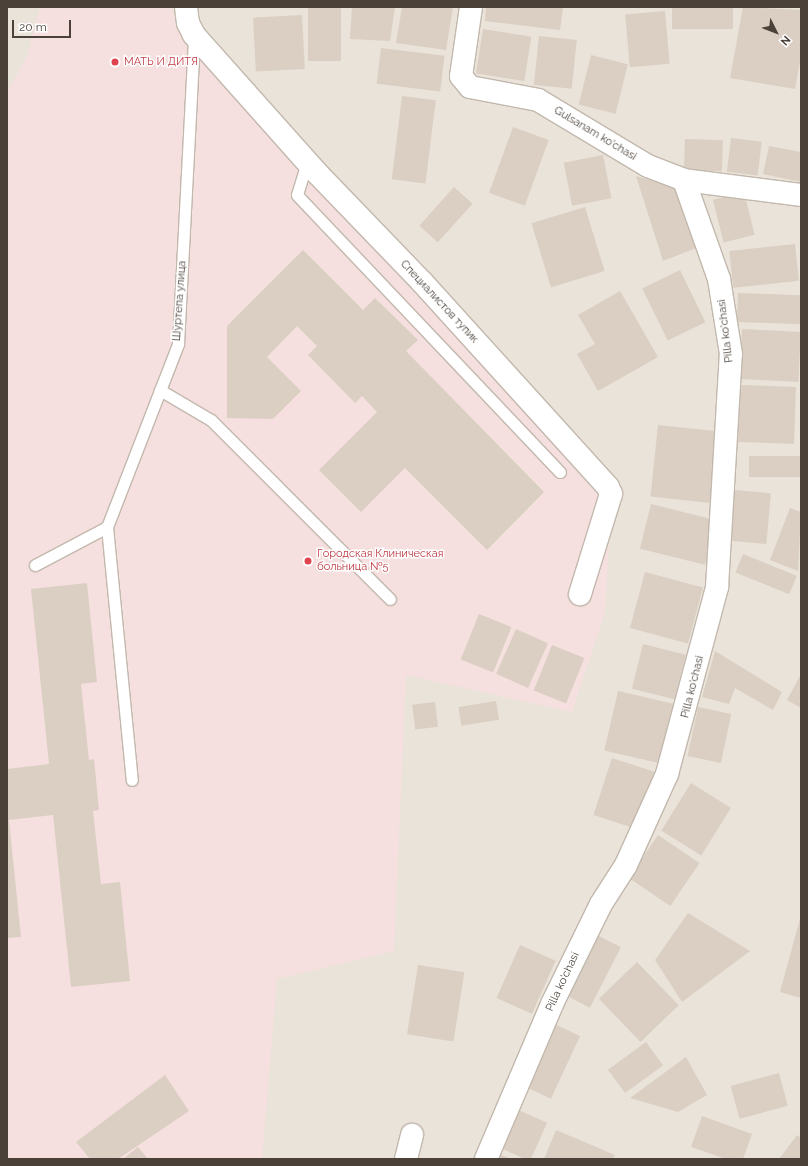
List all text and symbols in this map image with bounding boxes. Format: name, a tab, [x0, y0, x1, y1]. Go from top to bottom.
scale bar	[14, 12, 73, 38]
north arrow	[756, 12, 796, 52]
text: 20 m	[19, 20, 47, 34]
text: N	[778, 33, 793, 48]
place label: МАТЬ И ДИТЯ	[124, 55, 198, 69]
marker: МАТЬ И ДИТЯ	[109, 56, 121, 68]
street label: Gulsanam ko'chasi	[551, 104, 639, 164]
street label: Специалистов тупик	[397, 258, 481, 346]
street label: Шуртепа улица	[171, 260, 189, 342]
street label: Pilla ko'chasi	[716, 298, 736, 364]
place label: Городская Клиническая больница №5	[317, 548, 443, 574]
marker: Городская Клиническая больница №5	[302, 555, 314, 567]
street label: Pilla ko'chasi	[679, 654, 707, 720]
street label: Pilla ko'chasi	[544, 950, 582, 1014]

